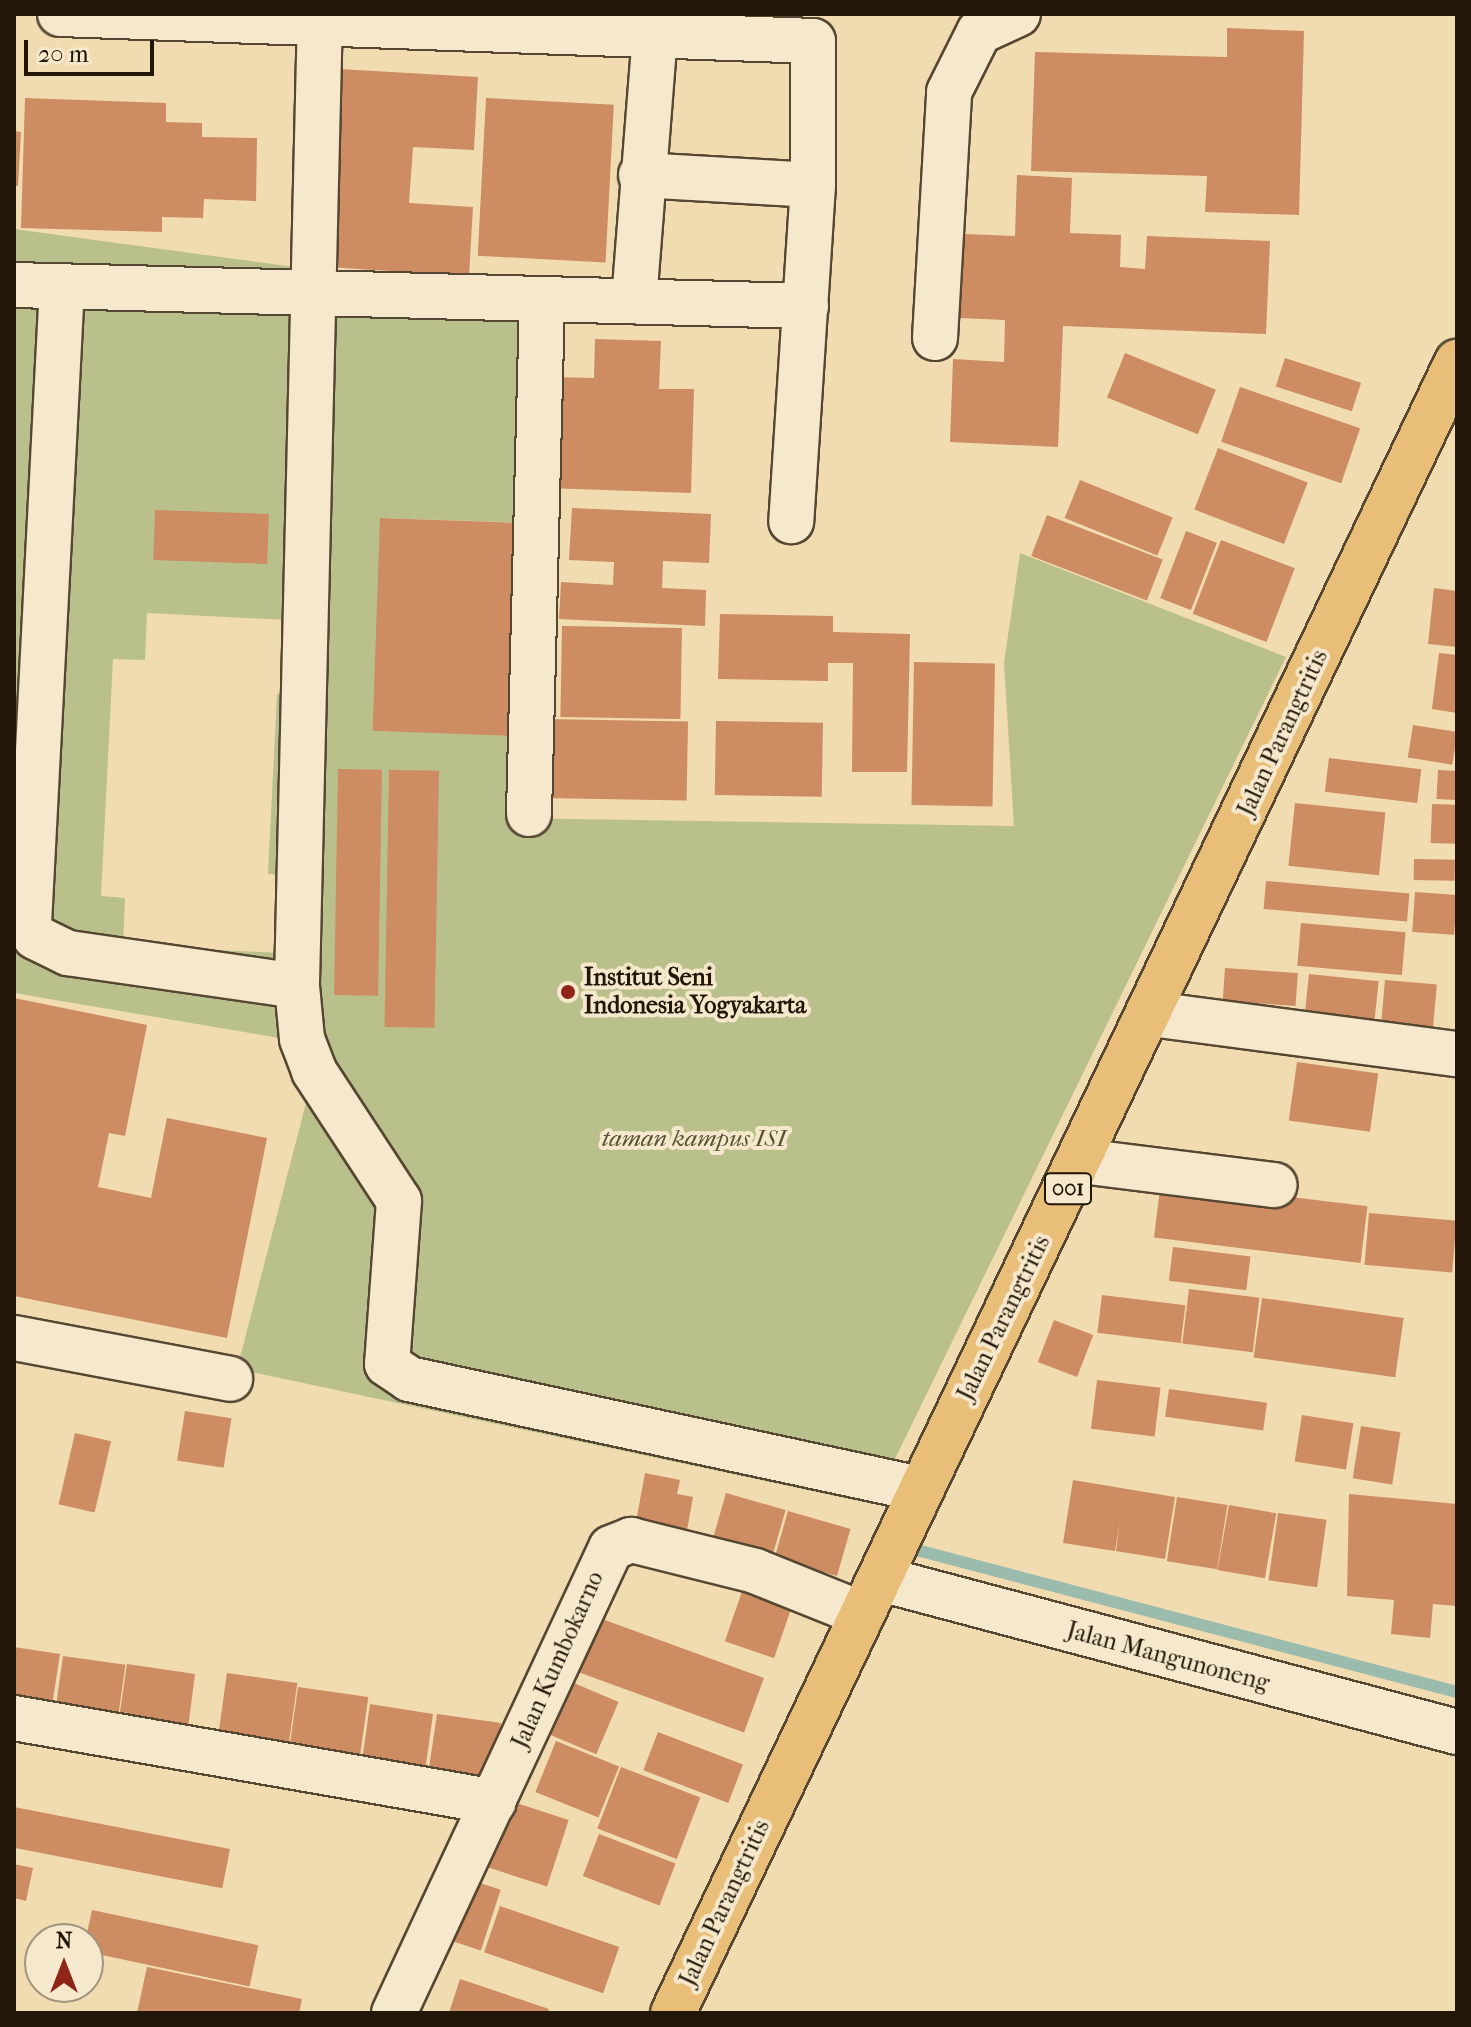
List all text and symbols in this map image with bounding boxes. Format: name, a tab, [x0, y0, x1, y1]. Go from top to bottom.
scale bar	[28, 24, 158, 74]
text: 20 m	[38, 40, 89, 68]
street label: Jalan Parangtritis	[1232, 645, 1334, 821]
place label: Institut Seni Indonesia Yogyakarta	[584, 964, 806, 1020]
marker: Institut Seni Indonesia Yogyakarta	[559, 983, 577, 1001]
park label: taman kampus ISI	[602, 1125, 786, 1153]
road number: 001	[1042, 1171, 1094, 1207]
street label: Jalan Parangtritis	[952, 1231, 1056, 1405]
street label: Jalan Kumbokarno	[506, 1567, 610, 1753]
street label: Jalan Mangunoneng	[1064, 1616, 1272, 1698]
street label: Jalan Parangtritis	[674, 1815, 776, 1991]
north arrow	[24, 1923, 104, 2003]
text: N	[56, 1928, 72, 1954]

